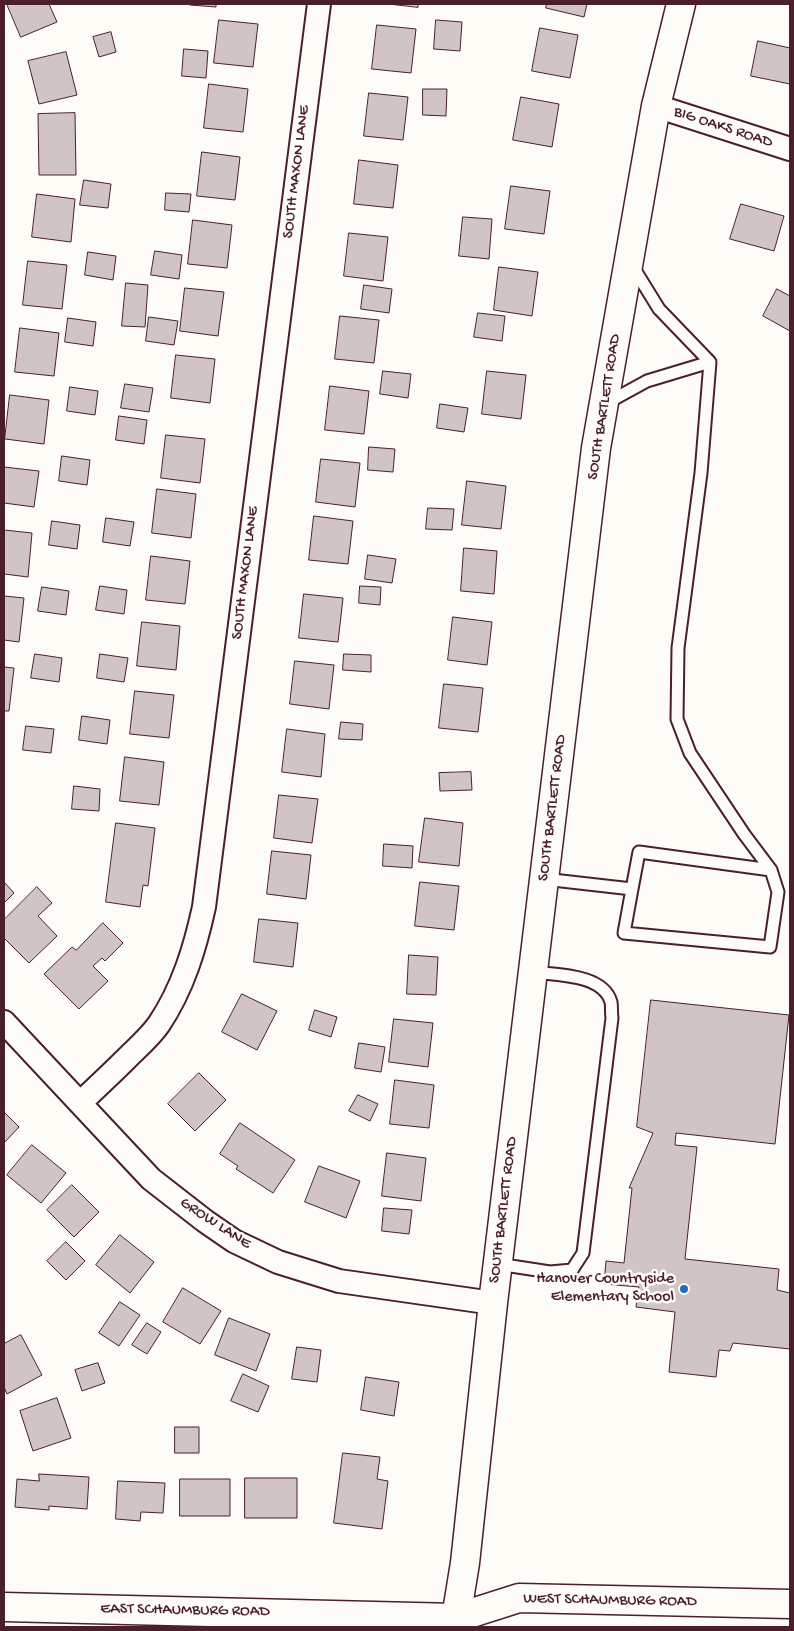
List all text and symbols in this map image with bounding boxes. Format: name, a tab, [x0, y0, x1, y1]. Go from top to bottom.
street label: BIG OAKS ROAD	[671, 103, 775, 153]
street label: SOUTH MAXON LANE	[279, 104, 315, 240]
street label: SOUTH BARTLETT ROAD	[584, 333, 626, 481]
street label: SOUTH MAXON LANE	[228, 505, 264, 641]
street label: SOUTH BARTLETT ROAD	[534, 734, 572, 882]
street label: SOUTH BARTLETT ROAD	[485, 1136, 523, 1284]
street label: GROW LANE	[176, 1194, 254, 1254]
place label: Hanover Countryside Elementary School	[536, 1270, 674, 1308]
marker: Hanover Countryside Elementary School	[678, 1283, 690, 1295]
street label: WEST SCHAUMBURG ROAD	[523, 1590, 697, 1612]
street label: EAST SCHAUMBURG ROAD	[100, 1600, 270, 1622]

